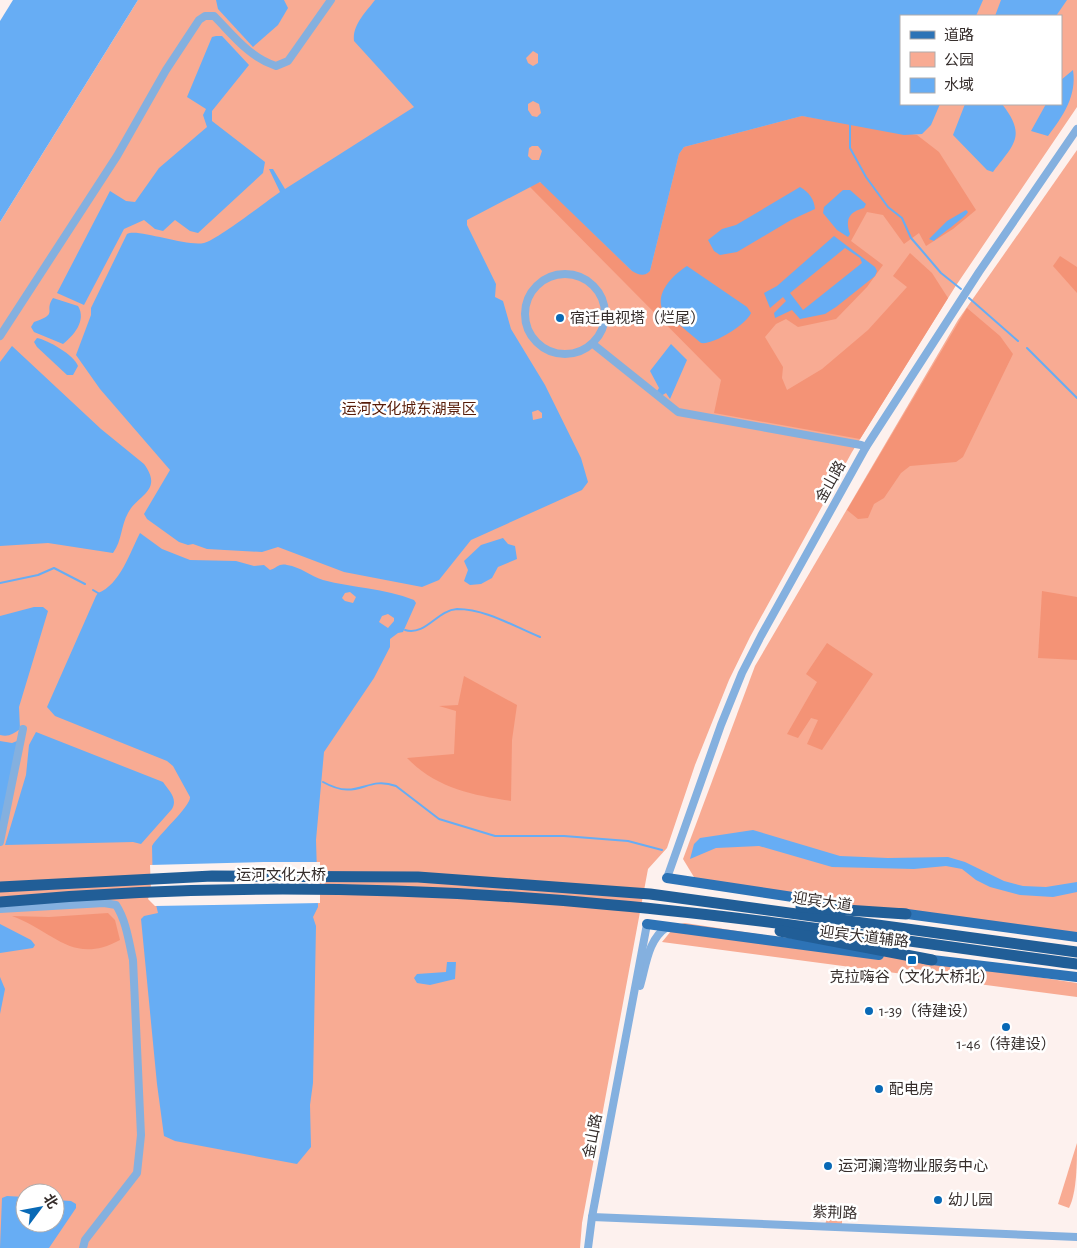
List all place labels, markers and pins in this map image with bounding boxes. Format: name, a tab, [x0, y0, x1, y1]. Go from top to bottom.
place label: 宿迁电视塔（烂尾）	[570, 310, 705, 326]
marker: 宿迁电视塔（烂尾）	[554, 312, 566, 324]
marker: 克拉嗨谷（文化大桥北）	[906, 954, 918, 966]
place label: 克拉嗨谷（文化大桥北）	[829, 968, 995, 985]
place label: 1-39（待建设）	[879, 1003, 977, 1019]
marker: 1-39（待建设）	[863, 1005, 875, 1017]
marker: 1-46（待建设）	[1000, 1021, 1012, 1033]
place label: 1-46（待建设）	[956, 1036, 1056, 1052]
place label: 配电房	[889, 1081, 934, 1097]
marker: 配电房	[873, 1083, 885, 1095]
place label: 运河澜湾物业服务中心	[838, 1158, 988, 1174]
marker: 运河澜湾物业服务中心	[822, 1160, 834, 1172]
place label: 幼儿园	[948, 1192, 993, 1208]
marker: 幼儿园	[932, 1194, 944, 1206]

